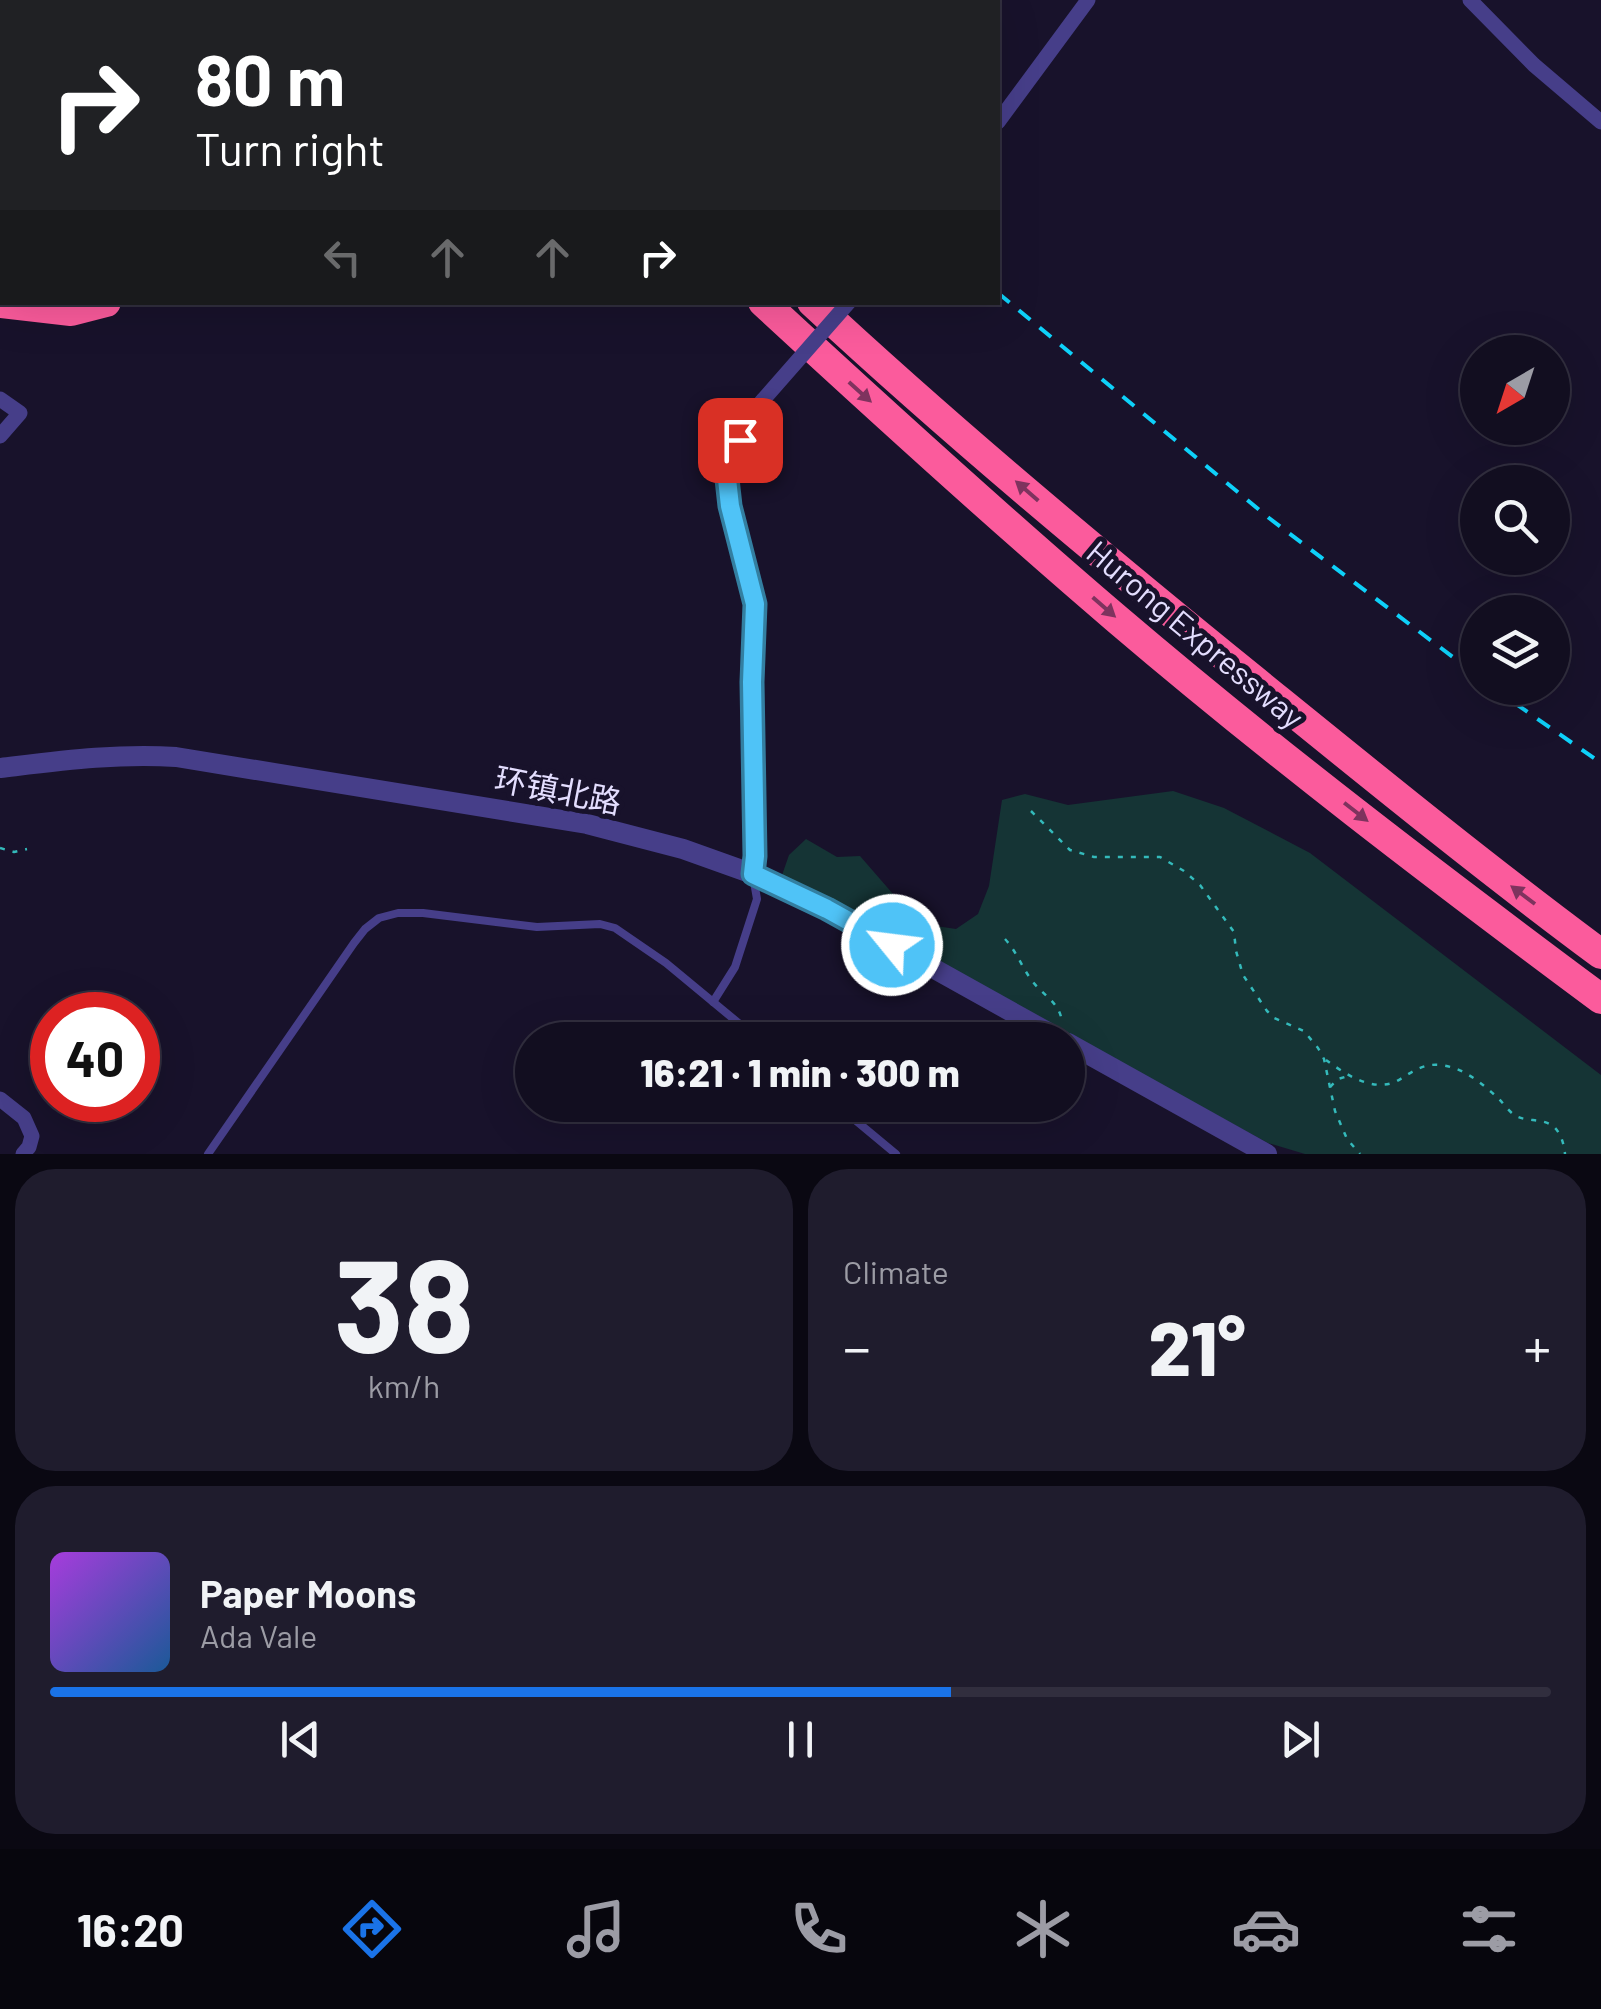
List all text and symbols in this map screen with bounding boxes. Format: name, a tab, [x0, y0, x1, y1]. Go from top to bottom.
text: 80 m	[195, 36, 345, 120]
icon: right	[30, 40, 160, 170]
text: Turn right	[195, 121, 385, 175]
icon: left	[315, 230, 370, 285]
icon: ahead	[420, 230, 475, 285]
icon: ahead	[525, 230, 580, 285]
icon: right	[630, 230, 685, 285]
north arrow	[1460, 335, 1570, 445]
map controls	[1460, 335, 1570, 705]
one-way arrow	[848, 380, 872, 403]
pin	[698, 398, 783, 483]
icon: arrive	[713, 413, 768, 468]
button: search	[1460, 465, 1570, 575]
one-way arrow	[1015, 480, 1040, 502]
street label: Hurong Expressway	[1080, 532, 1313, 735]
button: layers	[1460, 595, 1570, 705]
one-way arrow	[1091, 596, 1116, 618]
street label: 环镇北路	[492, 758, 625, 820]
one-way arrow	[1343, 801, 1369, 822]
one-way arrow	[1510, 886, 1536, 906]
position arrow	[840, 893, 944, 997]
speed limit sign: 40	[30, 992, 160, 1122]
text: 16:21 · 1 min · 300 m	[640, 1049, 960, 1095]
text: 38	[334, 1223, 474, 1379]
text: Climate	[843, 1252, 949, 1290]
text: 21°	[1148, 1301, 1246, 1391]
text: −	[843, 1313, 871, 1379]
text: +	[1523, 1313, 1551, 1379]
text: km/h	[368, 1366, 440, 1404]
text: Paper Moons	[200, 1570, 416, 1616]
text: Ada Vale	[200, 1616, 317, 1654]
icon: previous	[273, 1712, 328, 1767]
icon: pause	[773, 1712, 828, 1767]
icon: next	[1273, 1712, 1328, 1767]
icon: directions	[337, 1894, 407, 1964]
icon: music	[561, 1894, 631, 1964]
icon: phone	[784, 1894, 854, 1964]
icon: climate	[1008, 1894, 1078, 1964]
icon: car	[1231, 1894, 1301, 1964]
icon: filters	[1454, 1894, 1524, 1964]
text: 16:20	[77, 1902, 184, 1956]

